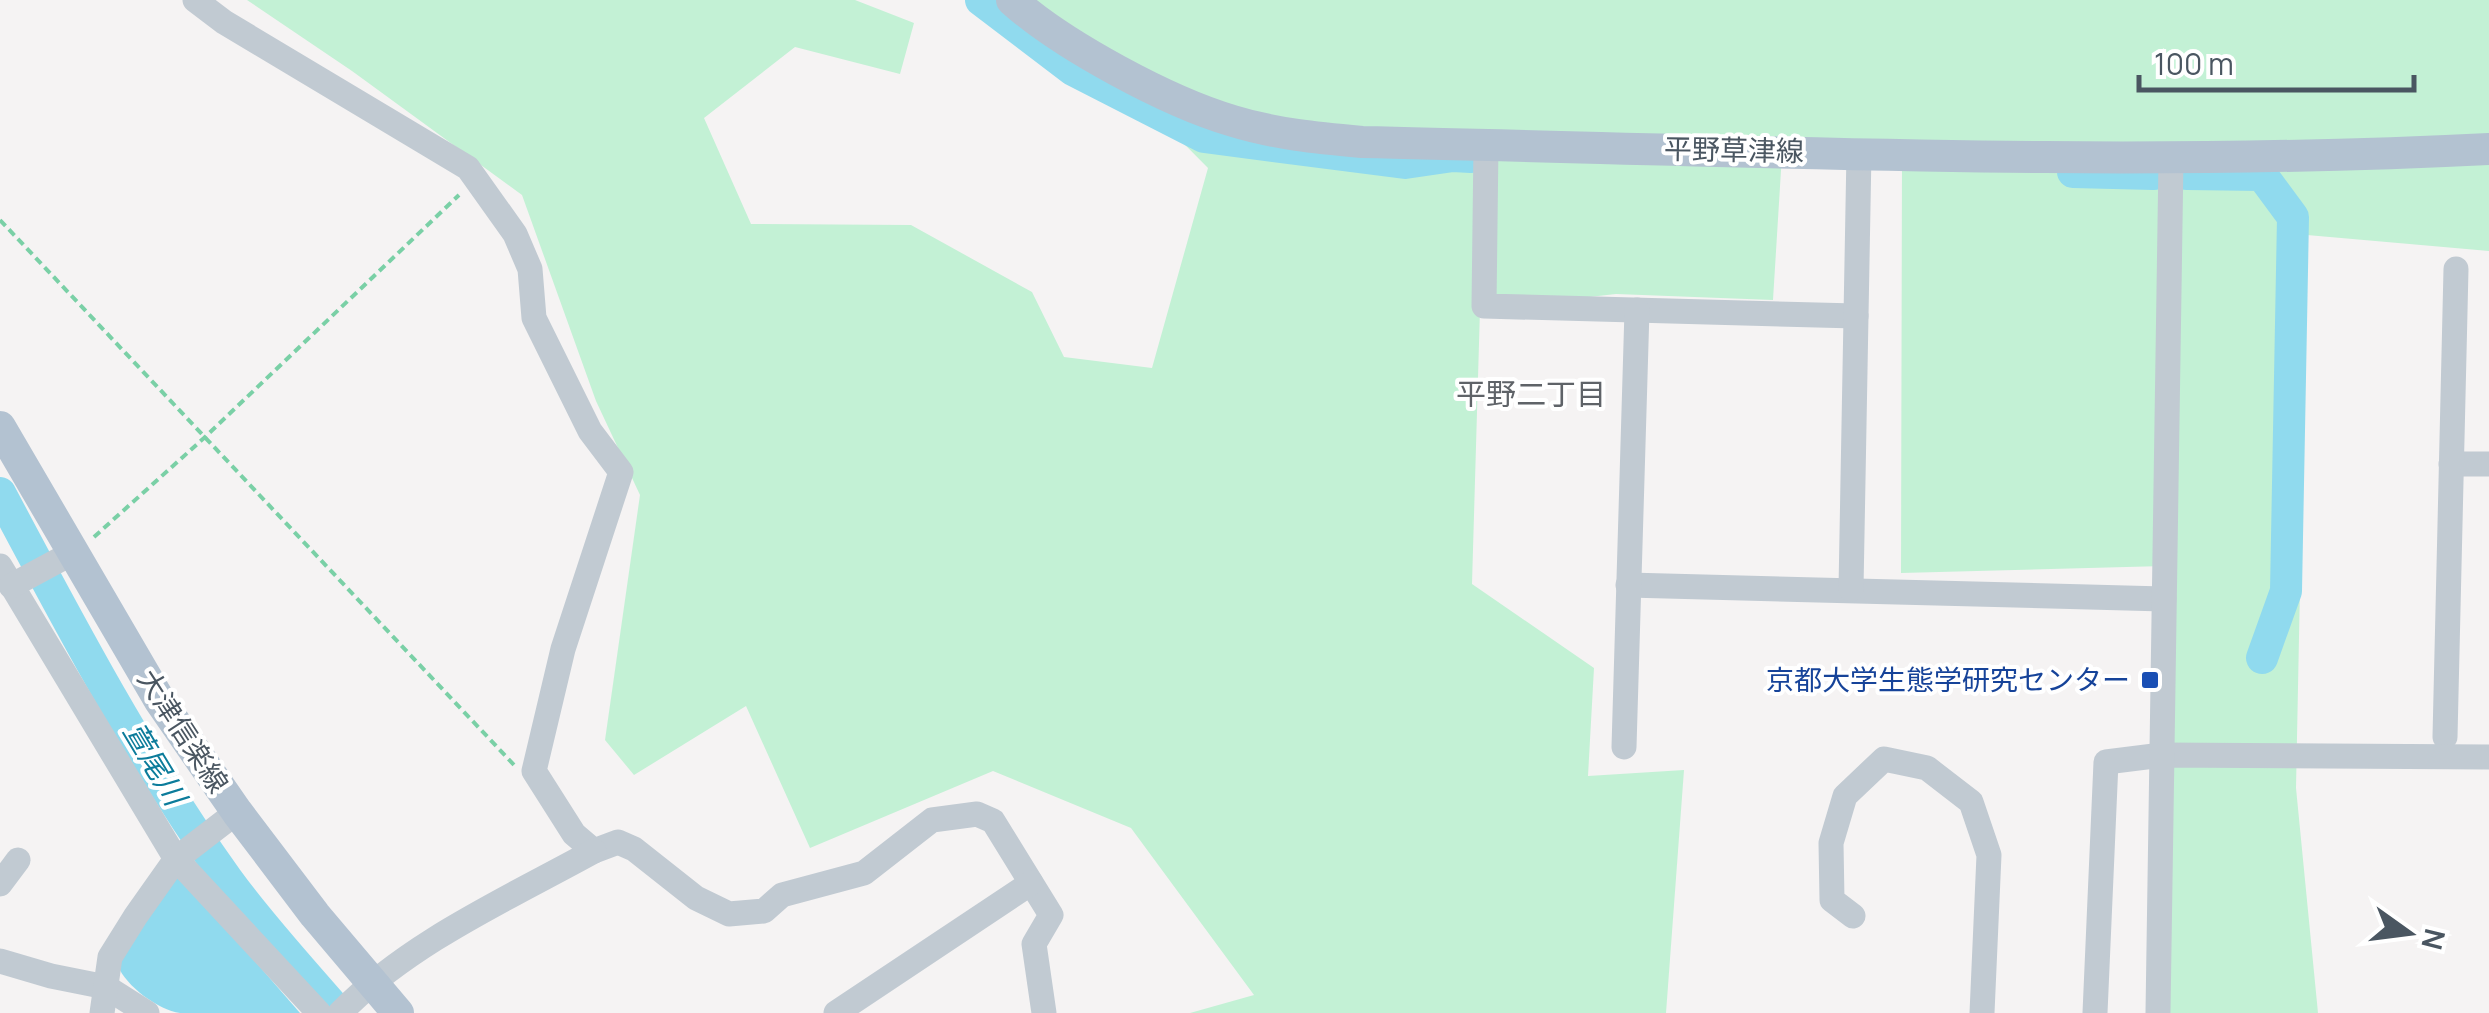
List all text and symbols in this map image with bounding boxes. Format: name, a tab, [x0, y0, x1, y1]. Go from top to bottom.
scale bar	[2139, 30, 2414, 92]
text: 100 m	[2154, 43, 2234, 84]
street label: 平野草津線	[1664, 129, 1804, 169]
district label: 平野二丁目	[1456, 373, 1606, 414]
place label: 京都大学生態学研究センター	[1766, 660, 2130, 698]
street label: 大津信楽線	[130, 661, 238, 800]
marker: 京都大学生態学研究センター	[2139, 669, 2161, 691]
water label: 萱尾川	[115, 714, 198, 815]
north arrow	[2359, 883, 2459, 983]
text: N	[2413, 925, 2455, 954]

